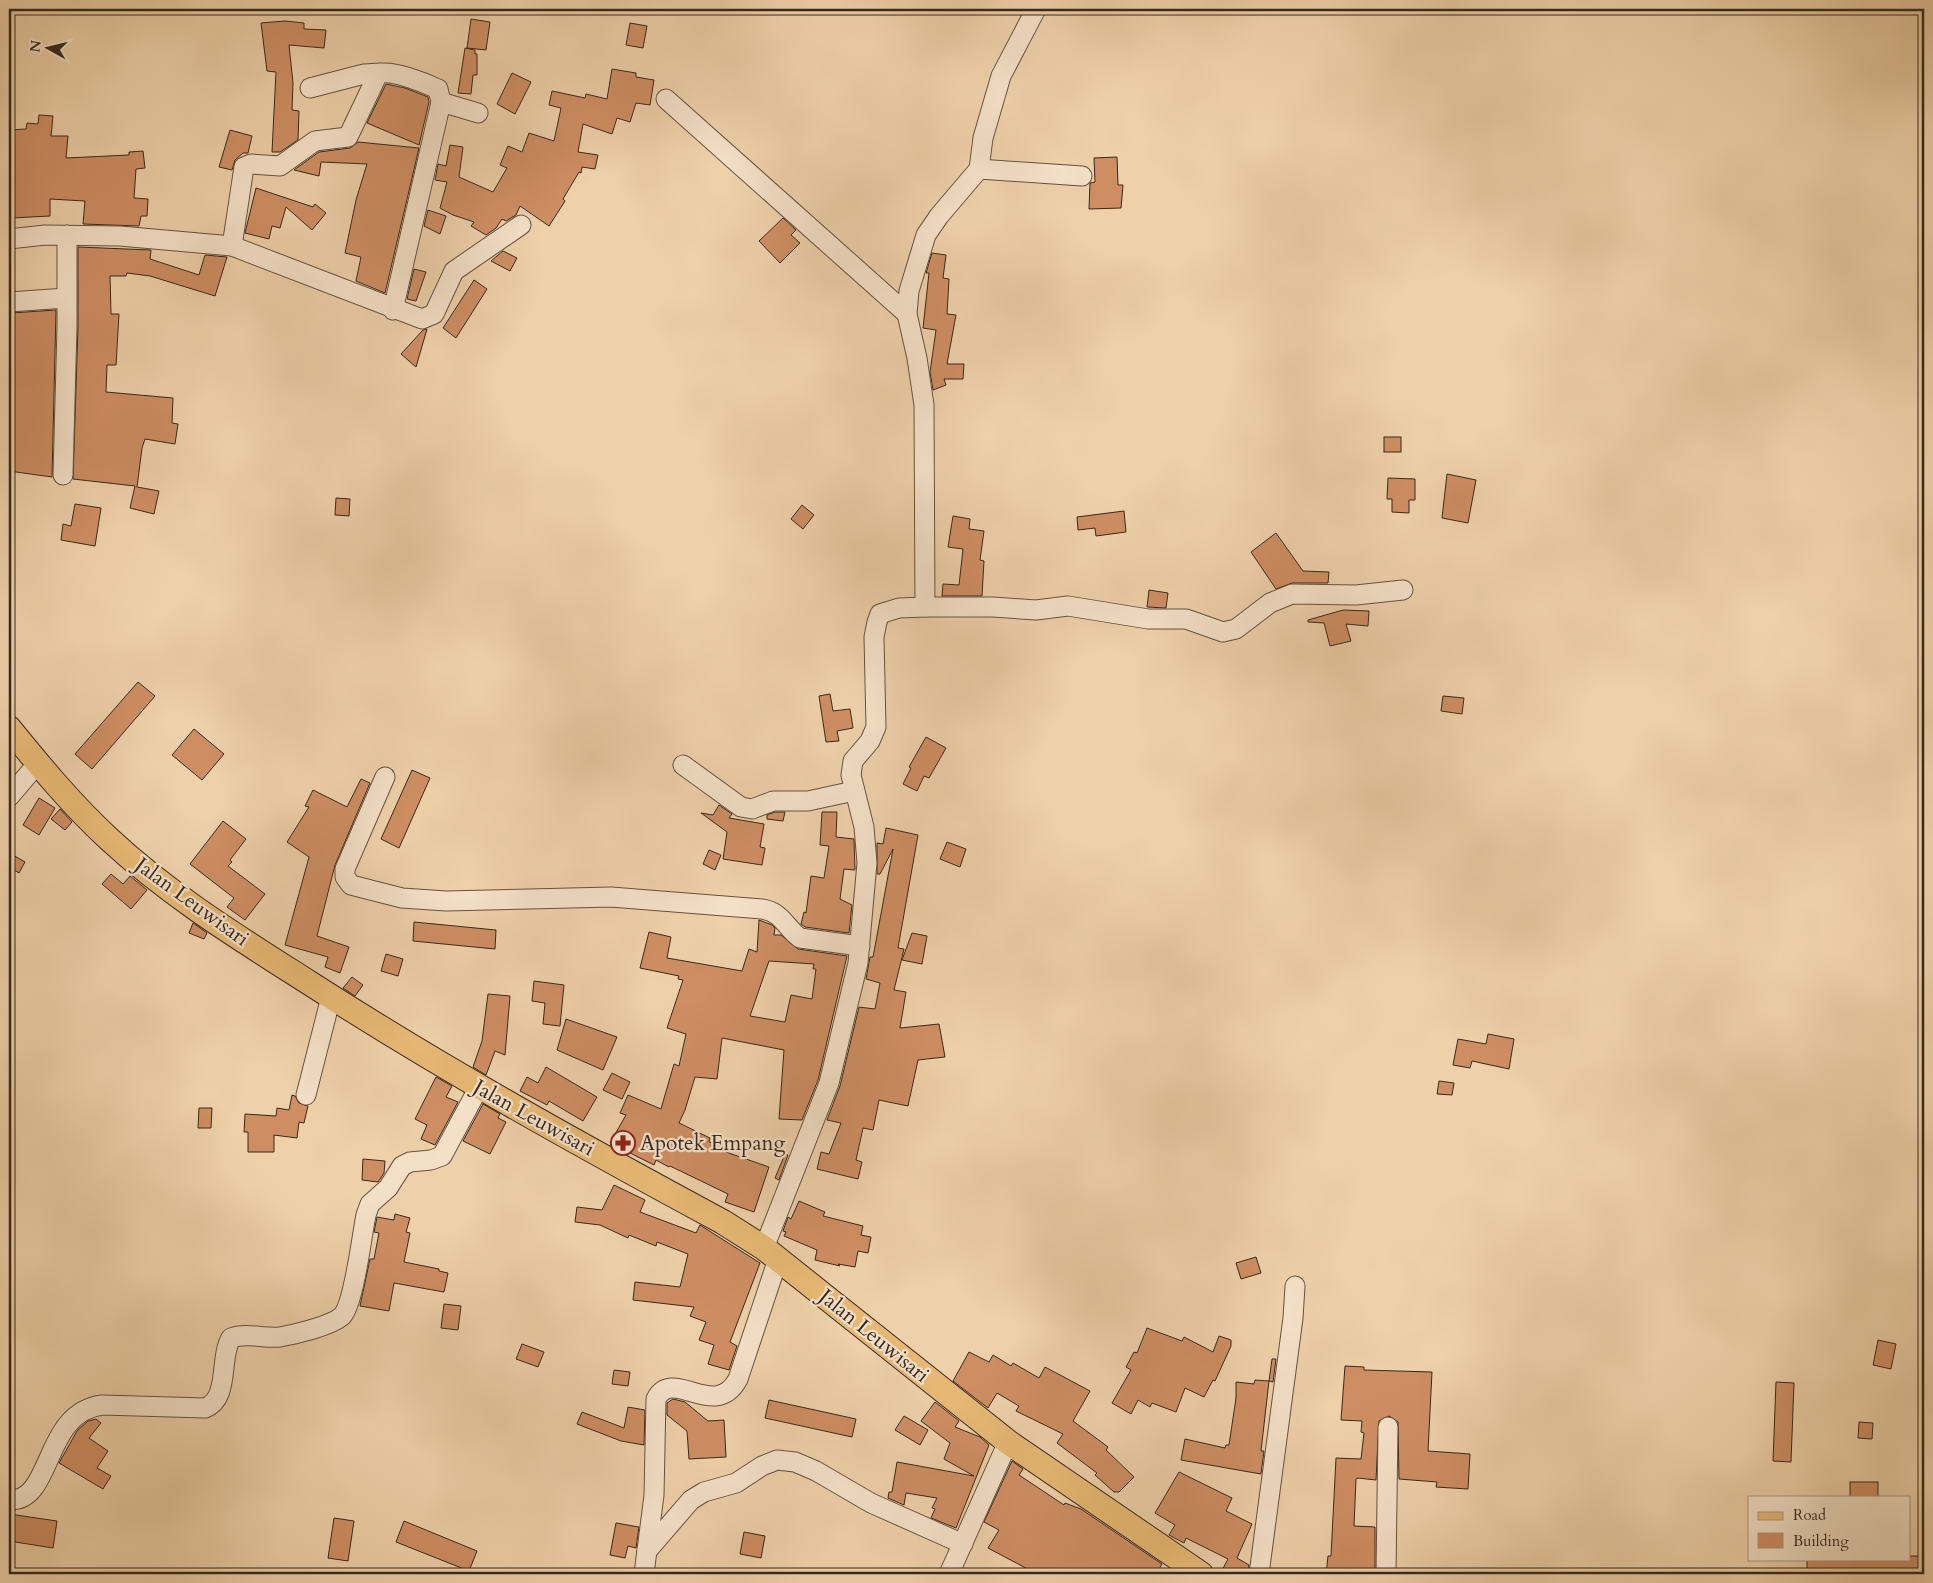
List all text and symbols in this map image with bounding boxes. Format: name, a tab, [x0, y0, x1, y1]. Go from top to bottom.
north arrow	[22, 22, 72, 72]
text: N	[25, 39, 46, 54]
street label: Jalan Leuwisari	[127, 849, 255, 953]
street label: Jalan Leuwisari	[466, 1071, 600, 1163]
place label: Apotek Empang	[640, 1129, 785, 1158]
pharmacy icon: Apotek Empang	[610, 1130, 636, 1156]
street label: Jalan Leuwisari	[810, 1281, 935, 1390]
legend	[1748, 1496, 1910, 1560]
text: Road	[1793, 1505, 1826, 1525]
text: Building	[1793, 1531, 1849, 1551]

